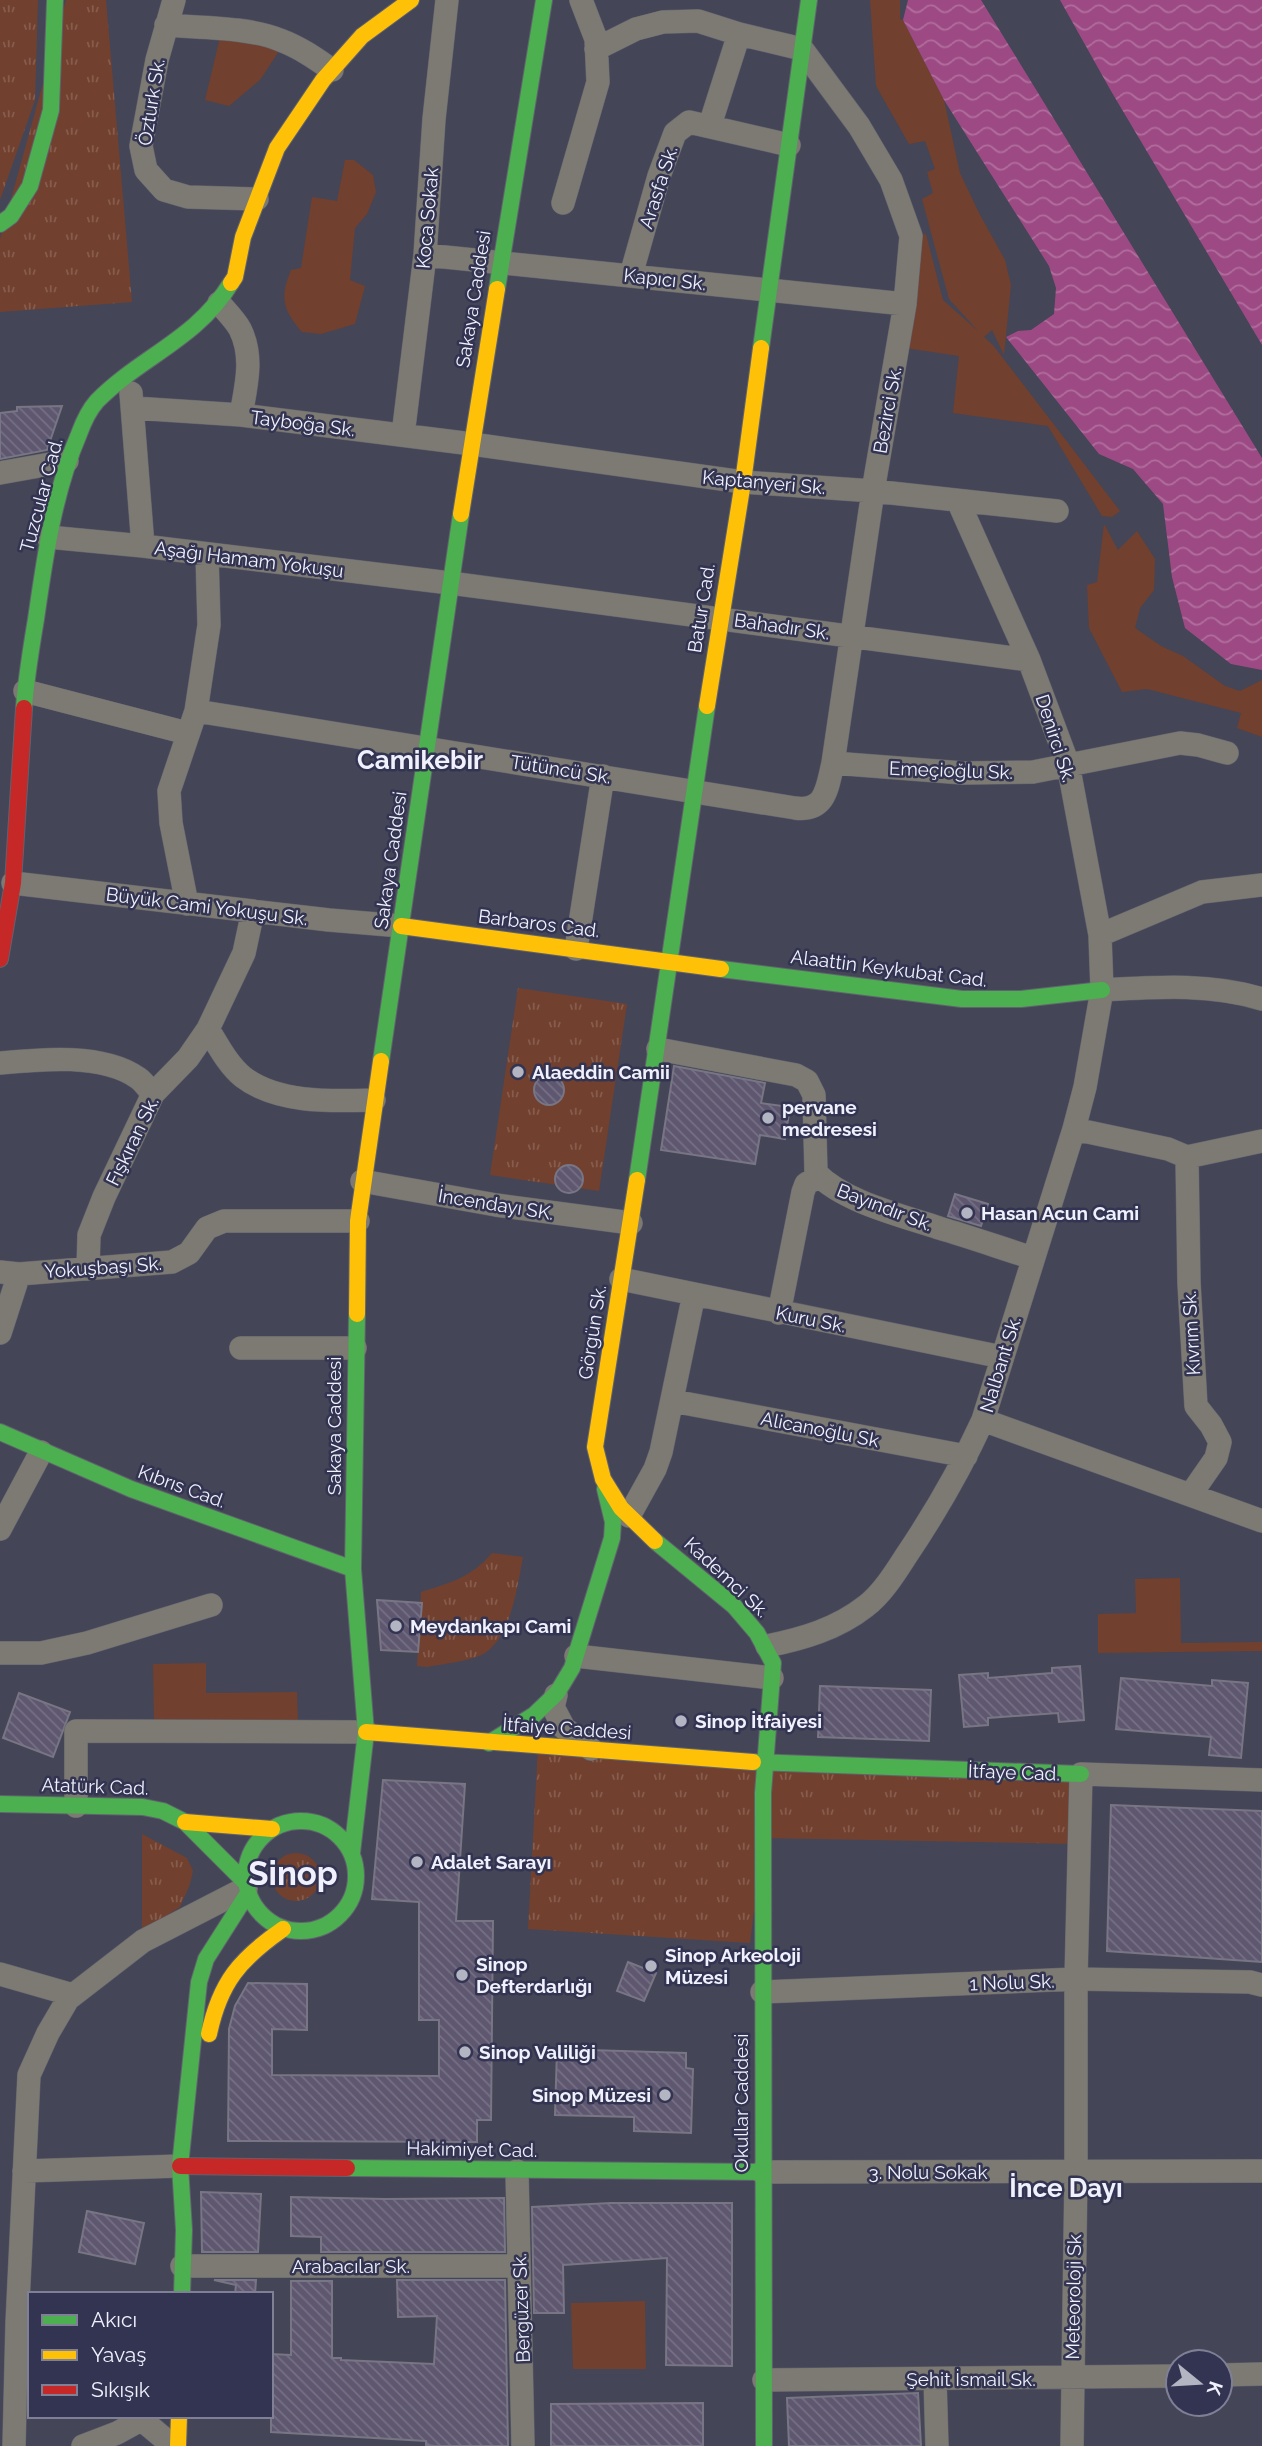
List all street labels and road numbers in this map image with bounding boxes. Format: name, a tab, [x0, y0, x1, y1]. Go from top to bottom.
street label: Özturk Sk.	[133, 57, 169, 147]
street label: Arasfa Sk.	[634, 143, 682, 231]
street label: Koca Sokak	[412, 166, 442, 270]
street label: Sakaya Caddesi	[451, 229, 495, 369]
street label: Kapıcı Sk.	[623, 264, 707, 294]
street label: Bezirci Sk.	[869, 365, 905, 455]
street label: Tayboğa Sk.	[249, 406, 357, 440]
street label: Tuzcular Cad.	[15, 435, 67, 555]
street label: Kaptanyeri Sk.	[701, 466, 827, 498]
street label: Aşağı Hamam Yokuşu	[153, 536, 345, 582]
street label: Batur Cad.	[683, 562, 719, 654]
street label: Bahadır Sk.	[733, 608, 831, 644]
street label: Denirci Sk.	[1031, 691, 1081, 785]
street label: Tütüncü Sk.	[509, 750, 613, 788]
street label: Emeçioğlu Sk.	[889, 757, 1013, 783]
street label: Sakaya Caddesi	[369, 790, 411, 930]
street label: Büyük Cami Yokuşu Sk.	[105, 883, 309, 929]
street label: Barbaros Cad.	[477, 905, 601, 941]
street label: Alaattin Keykubat Cad.	[790, 945, 988, 991]
street label: Fışkıran Sk.	[101, 1093, 163, 1189]
street label: Bayındır Sk.	[834, 1179, 936, 1235]
street label: İncendayı SK.	[437, 1184, 555, 1224]
street label: Yokuşbaşı Sk.	[43, 1252, 163, 1282]
street label: Görgün Sk.	[574, 1283, 610, 1381]
street label: Kıvrım Sk.	[1178, 1290, 1204, 1376]
street label: Kuru Sk.	[774, 1301, 848, 1337]
street label: Nalbant Sk.	[975, 1313, 1025, 1415]
street label: Sakaya Caddesi	[323, 1357, 345, 1495]
street label: Alicanoğlu Sk	[759, 1407, 881, 1451]
street label: Kıbrıs Cad.	[135, 1460, 229, 1512]
street label: Kademci Sk.	[680, 1532, 774, 1622]
street label: İtfaiye Caddesi	[502, 1713, 632, 1743]
street label: İtfaye Cad.	[968, 1759, 1060, 1785]
street label: Atatürk Cad.	[41, 1773, 149, 1799]
street label: 1 Nolu Sk.	[969, 1970, 1055, 1994]
street label: Okullar Caddesi	[730, 2034, 752, 2172]
street label: Hakimiyet Cad.	[406, 2137, 538, 2161]
street label: 3. Nolu Sokak	[869, 2161, 988, 2183]
street label: Meteoroloji Sk	[1061, 2234, 1085, 2360]
street label: Bergüzer Sk.	[508, 2253, 534, 2363]
street label: Arabacılar Sk.	[292, 2255, 410, 2277]
street label: Şehit İsmail Sk.	[906, 2368, 1036, 2390]

